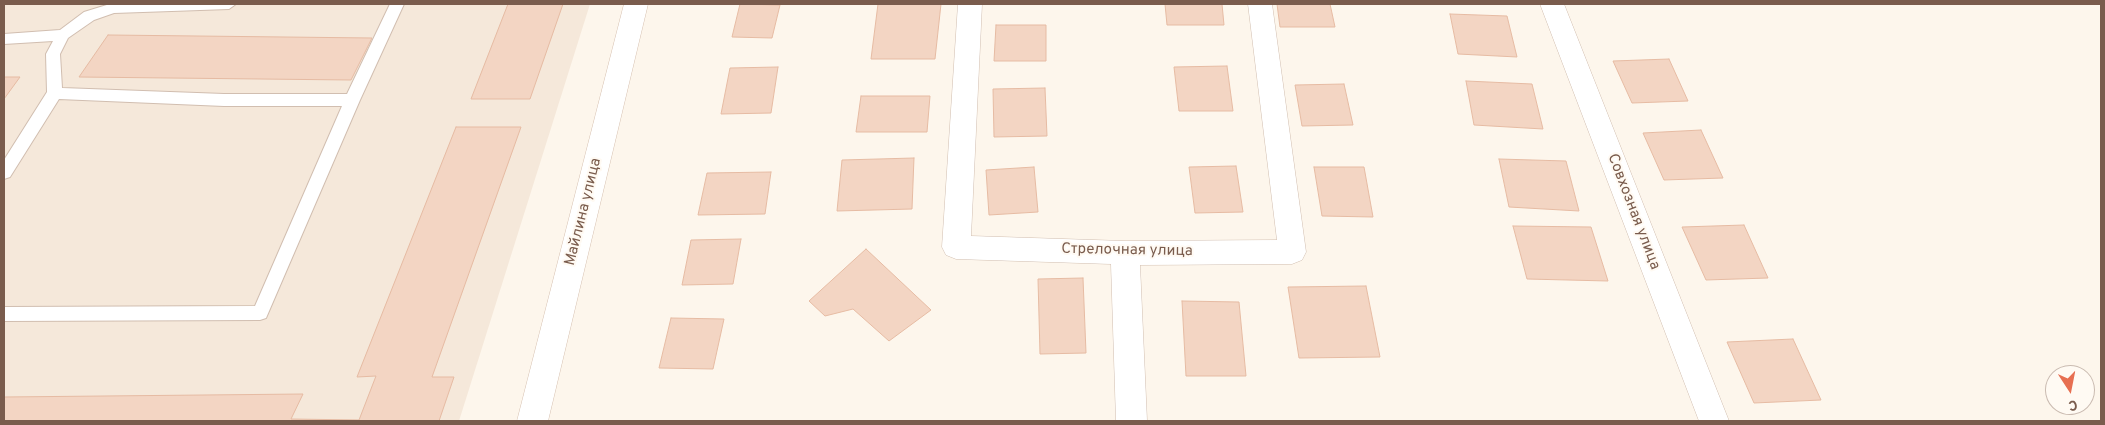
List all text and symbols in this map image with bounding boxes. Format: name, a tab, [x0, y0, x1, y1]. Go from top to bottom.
street label: Совхозная улица	[1603, 152, 1663, 272]
street label: Майлина улица	[562, 156, 606, 268]
street label: Стрелочная улица	[1061, 241, 1193, 261]
north arrow	[2045, 365, 2095, 415]
text: С	[2067, 395, 2079, 413]

